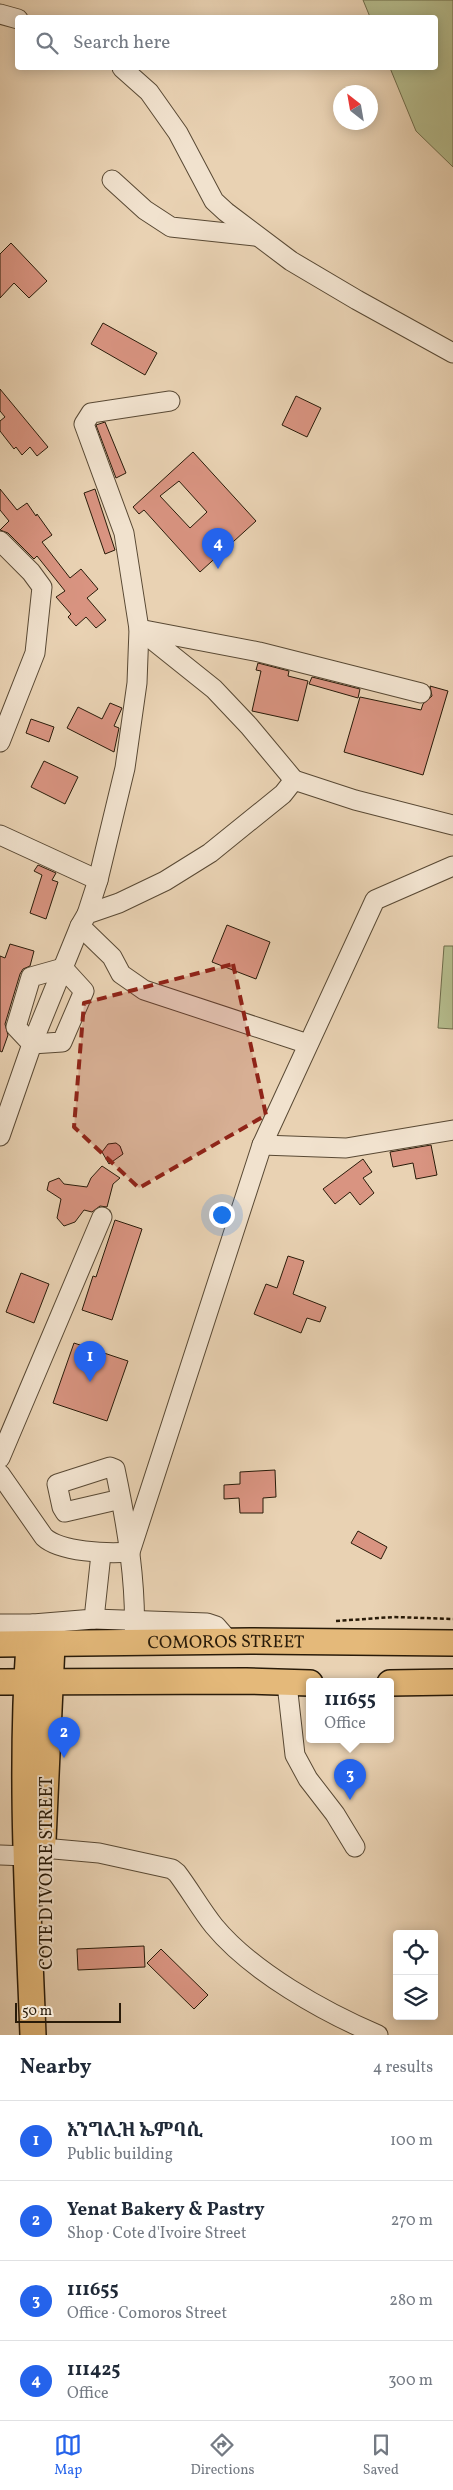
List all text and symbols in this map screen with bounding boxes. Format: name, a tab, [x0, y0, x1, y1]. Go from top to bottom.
search box	[15, 15, 438, 70]
icon: search	[33, 29, 61, 57]
text: Search here	[73, 30, 170, 56]
north arrow	[333, 85, 378, 130]
pin: 4	[202, 528, 234, 569]
your location	[209, 1202, 235, 1228]
pin: 1	[74, 1341, 106, 1382]
street label: COMOROS STREET	[147, 1630, 305, 1656]
popup	[306, 1678, 394, 1743]
text: 111655	[324, 1687, 376, 1713]
text: Office	[324, 1713, 366, 1735]
pin: 2	[48, 1717, 80, 1758]
pin: 3	[334, 1759, 366, 1800]
street label: COTE D'IVOIRE STREET	[35, 1776, 60, 1970]
map controls	[393, 1930, 438, 2020]
button: locate	[393, 1930, 438, 1975]
button: layers	[393, 1975, 438, 2020]
scale bar	[15, 2000, 121, 2023]
text: 50 m	[22, 2002, 52, 2021]
text: Nearby	[20, 2053, 91, 2082]
text: 4 results	[373, 2057, 433, 2079]
text: እንግሊዝ ኤምባሲ	[67, 2118, 203, 2144]
text: 1	[33, 2130, 39, 2152]
text: 100 m	[390, 2130, 433, 2152]
text: Public building	[67, 2144, 173, 2166]
text: Yenat Bakery & Pastry	[67, 2197, 265, 2223]
text: 2	[32, 2210, 40, 2232]
text: 270 m	[391, 2210, 433, 2232]
text: Shop · Cote d'Ivoire Street	[67, 2223, 247, 2245]
text: 111655	[67, 2277, 119, 2303]
text: 3	[32, 2290, 40, 2312]
text: 280 m	[389, 2290, 433, 2312]
text: Office · Comoros Street	[67, 2303, 227, 2325]
text: 111425	[67, 2357, 120, 2383]
text: 4	[31, 2370, 41, 2392]
text: 300 m	[388, 2370, 433, 2392]
text: Office	[67, 2383, 109, 2405]
tab: Map	[54, 2431, 82, 2480]
tab: Directions	[190, 2431, 255, 2480]
tab: Saved	[363, 2431, 399, 2480]

